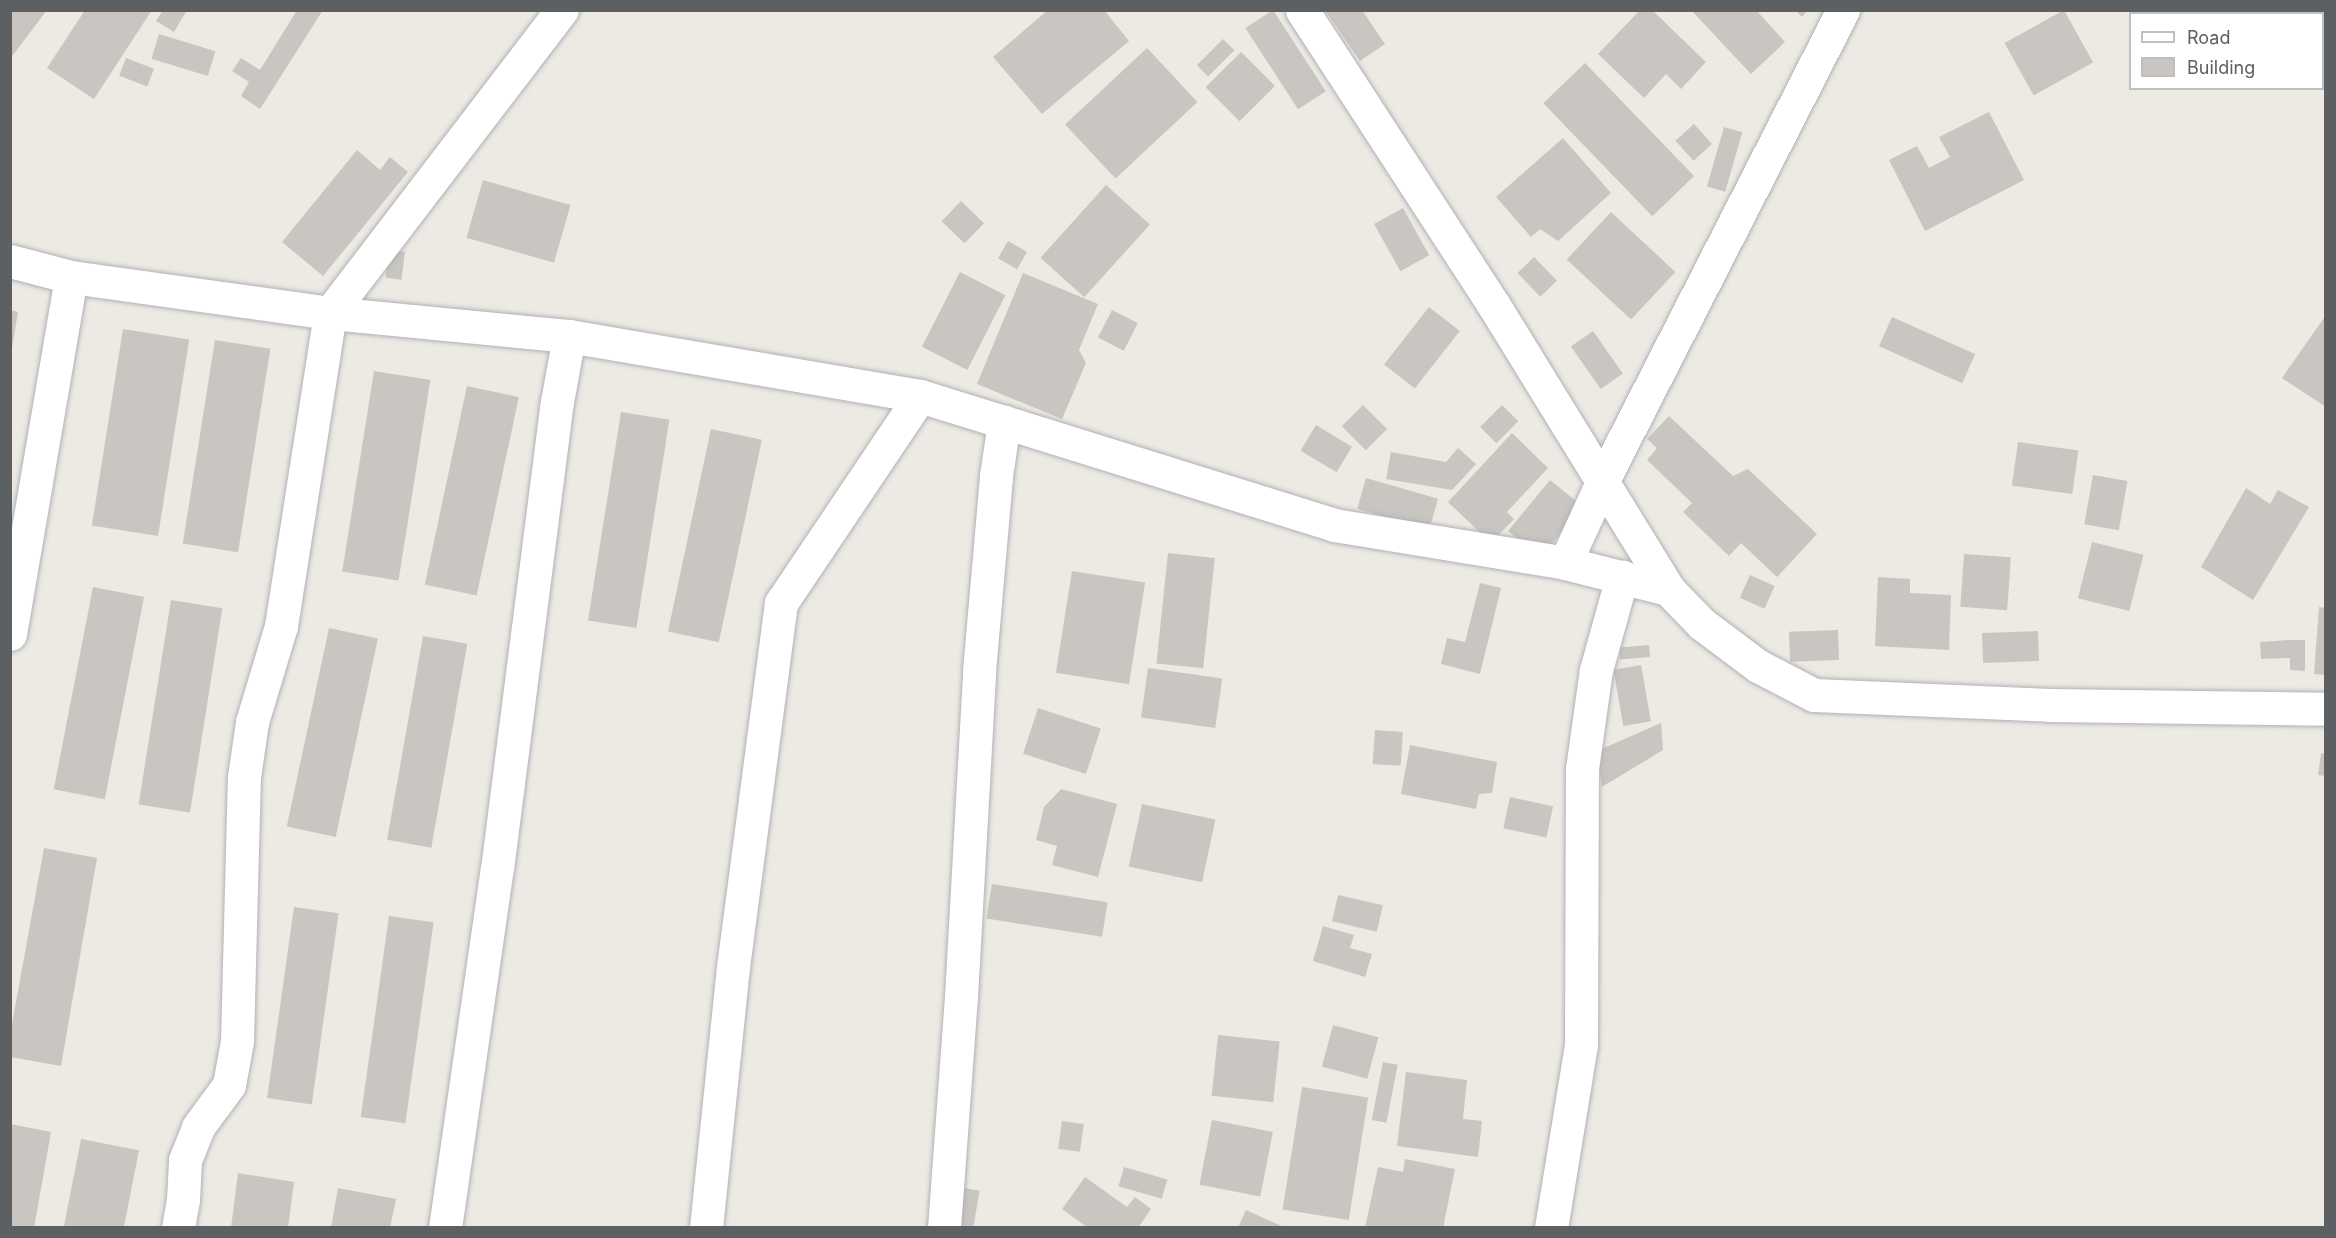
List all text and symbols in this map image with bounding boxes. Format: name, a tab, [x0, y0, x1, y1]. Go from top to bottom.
legend	[2129, 12, 2324, 90]
text: Road	[2187, 27, 2230, 48]
text: Building	[2187, 57, 2255, 78]

